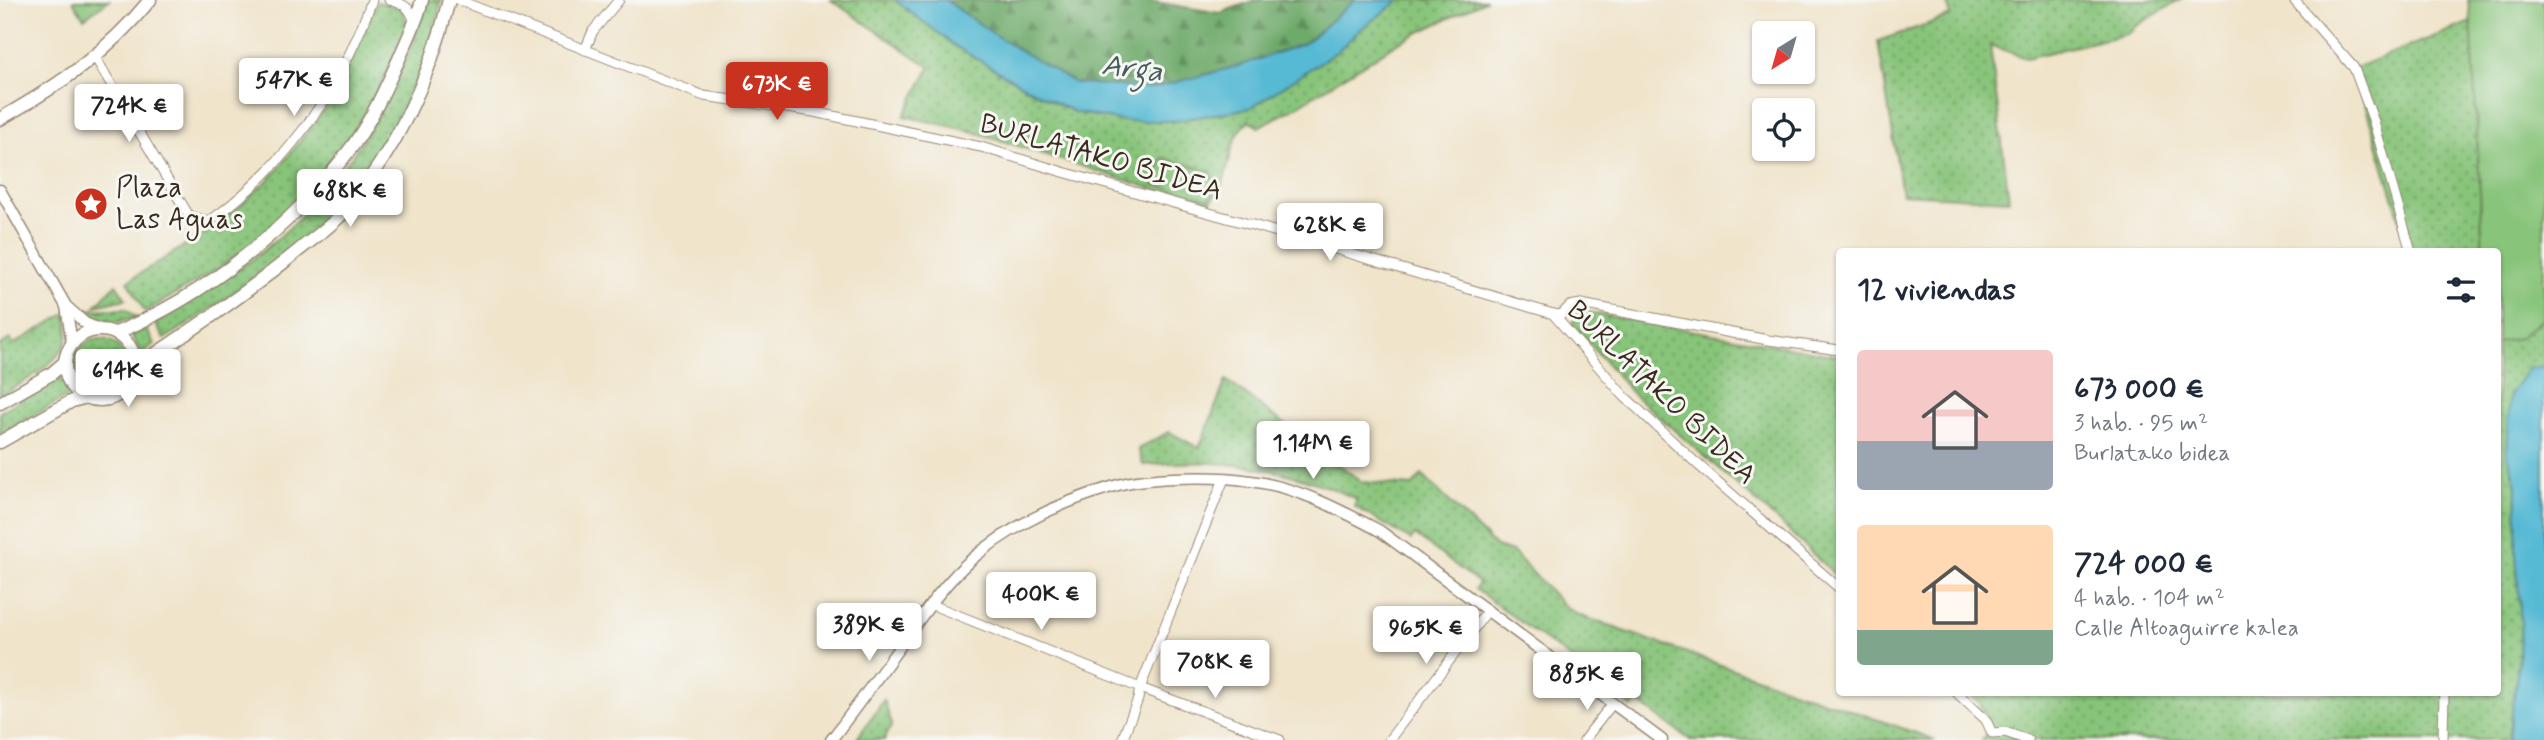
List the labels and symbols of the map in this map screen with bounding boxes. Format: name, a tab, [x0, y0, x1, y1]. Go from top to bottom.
north arrow	[1752, 21, 1815, 84]
water label: Arga	[1099, 46, 1165, 96]
pin: 547K €	[237, 58, 351, 118]
pin: 673K €	[720, 62, 834, 122]
pin: 724K €	[72, 85, 186, 144]
street label: BURLATAKO BIDEA	[976, 106, 1226, 210]
place label: Plaza Las Aguas	[116, 170, 243, 241]
pin: 688K €	[293, 170, 407, 229]
place icon: Plaza Las Aguas	[72, 185, 110, 223]
pin: 628K €	[1273, 204, 1387, 263]
street label: BURLATAKO BIDEA	[1558, 293, 1764, 493]
pin: 614K €	[71, 350, 185, 409]
pin: 1.14M €	[1248, 421, 1378, 481]
pin: 400K €	[984, 572, 1098, 632]
pin: 389K €	[812, 604, 926, 663]
pin: 965K €	[1369, 606, 1483, 666]
pin: 708K €	[1158, 640, 1272, 700]
pin: 885K €	[1530, 652, 1644, 712]

